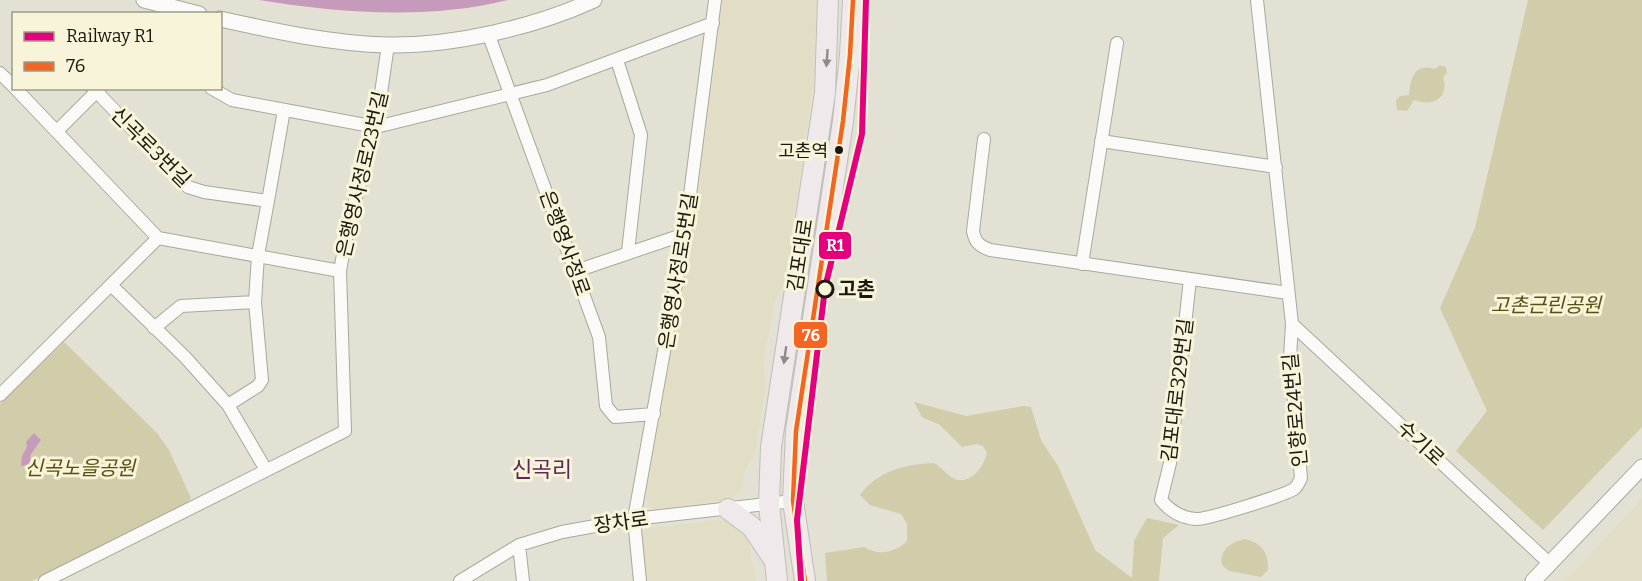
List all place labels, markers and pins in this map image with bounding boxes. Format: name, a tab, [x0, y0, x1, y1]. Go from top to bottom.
place label: 고촌역	[778, 140, 828, 162]
marker: 고촌역	[833, 144, 845, 156]
place label: 고촌	[838, 277, 875, 301]
marker: 고촌	[816, 280, 834, 298]

